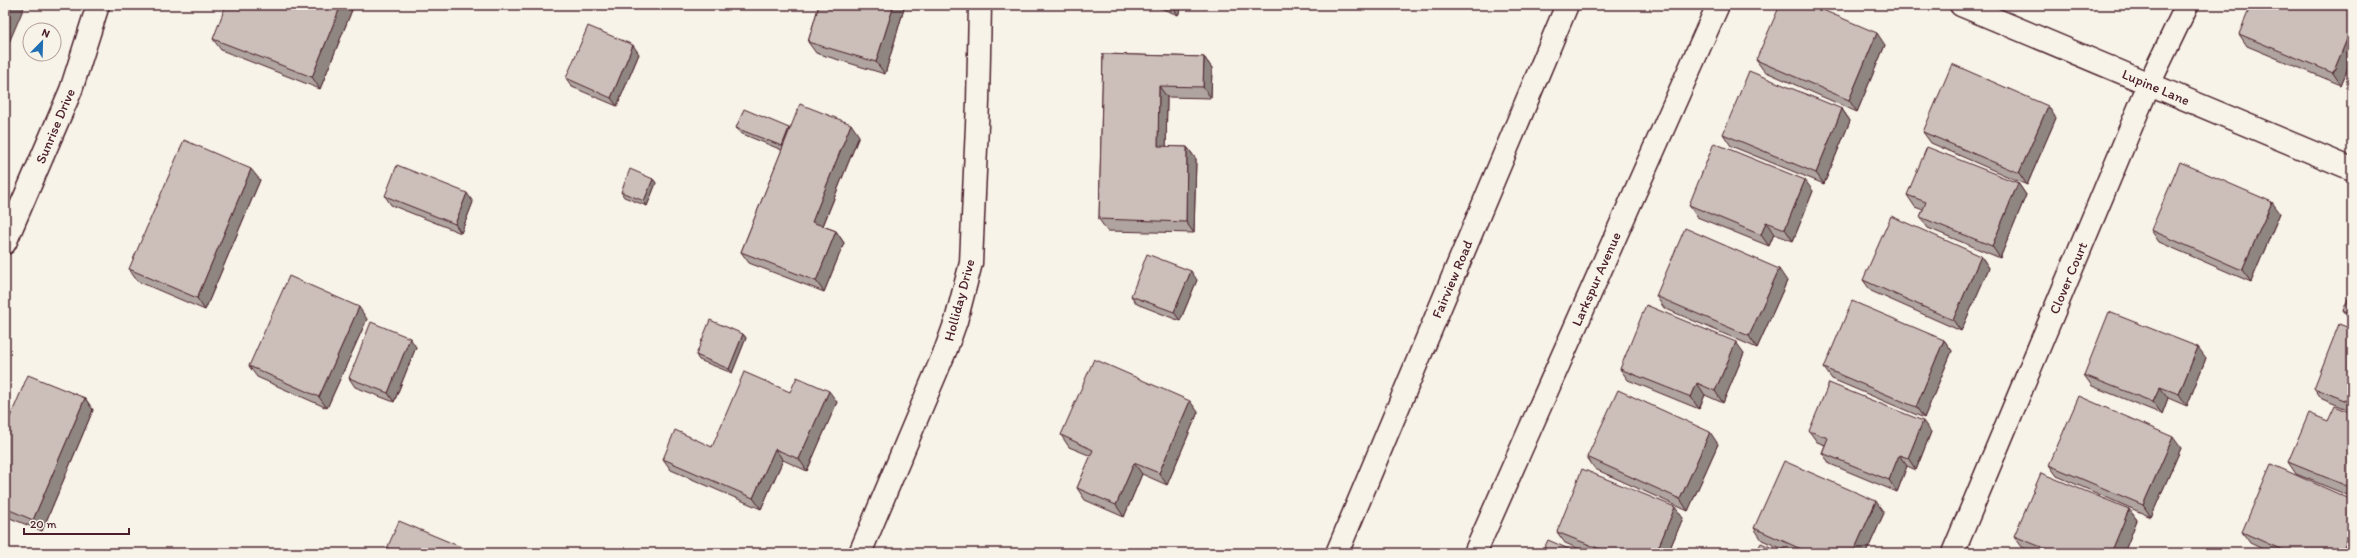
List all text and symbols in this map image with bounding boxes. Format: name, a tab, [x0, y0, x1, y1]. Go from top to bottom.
north arrow	[22, 22, 62, 62]
text: N	[40, 26, 52, 41]
street label: Lupine Lane	[2119, 66, 2193, 109]
street label: Sunrise Drive	[32, 86, 79, 166]
street label: Larkspur Avenue	[1568, 229, 1625, 329]
street label: Fairview Road	[1428, 237, 1477, 321]
street label: Clover Court	[2046, 240, 2091, 317]
street label: Holliday Drive	[940, 257, 979, 343]
scale bar	[24, 510, 129, 536]
text: 20 m	[30, 517, 57, 531]

